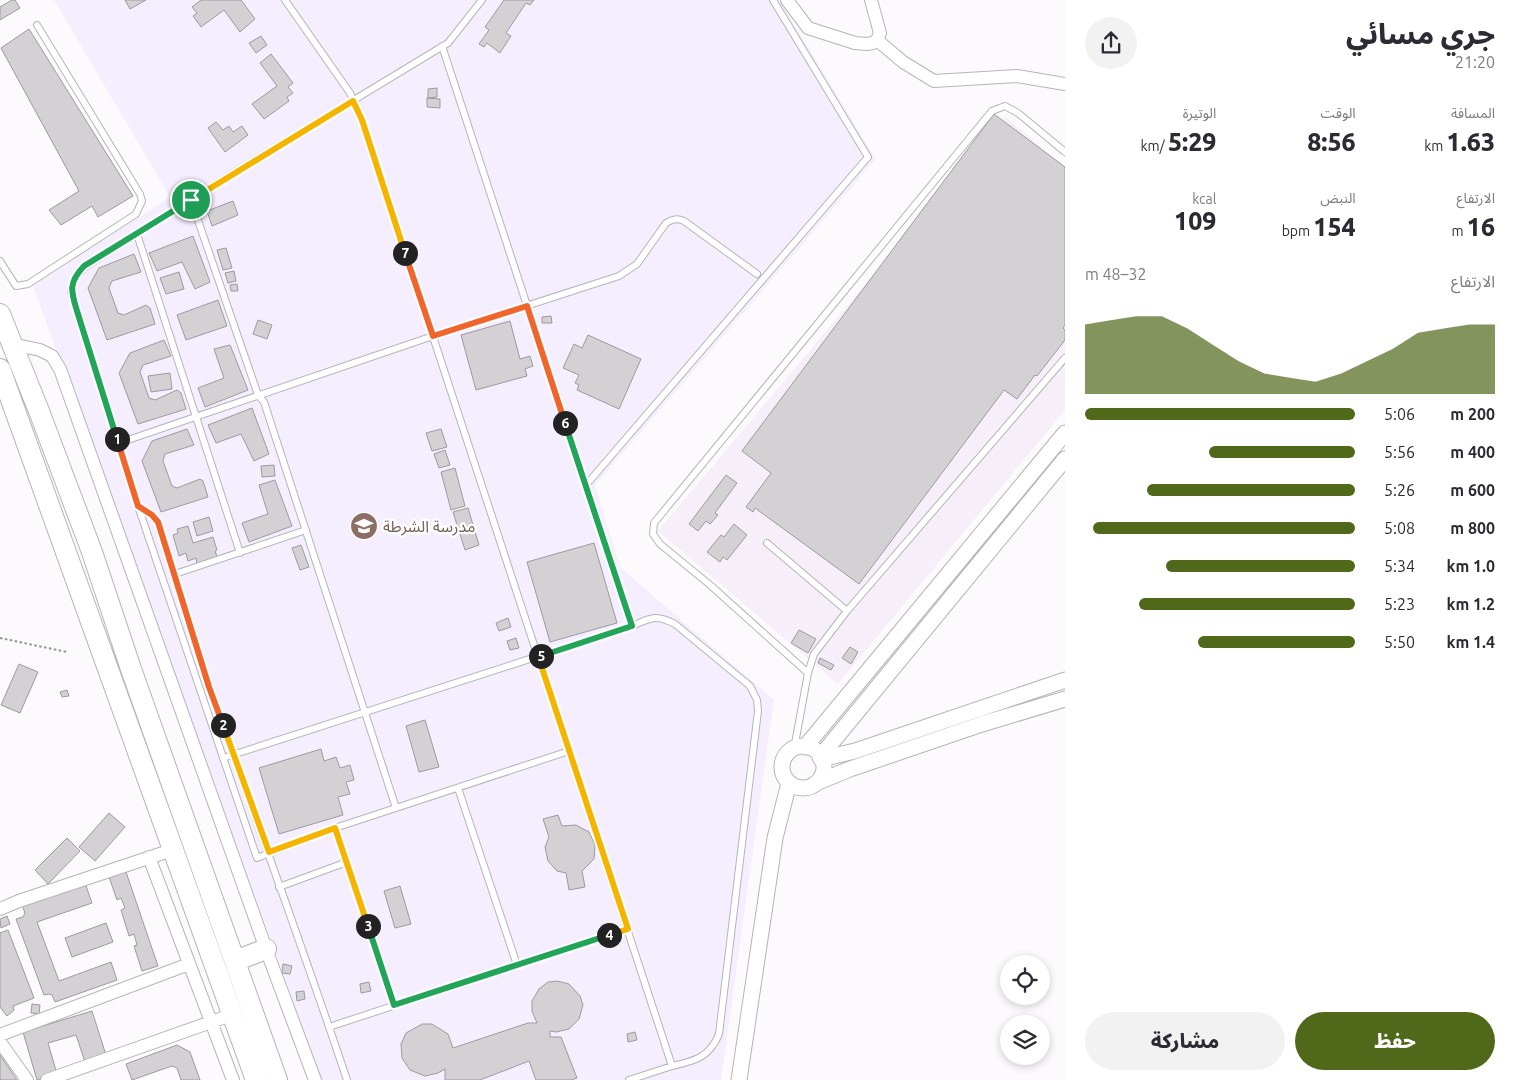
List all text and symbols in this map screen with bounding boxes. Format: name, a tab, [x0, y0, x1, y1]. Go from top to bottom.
button: share	[1085, 17, 1137, 69]
text: جري مسائي	[1346, 18, 1495, 49]
text: 21:20	[1455, 53, 1495, 71]
text: الوتيرة	[1183, 105, 1216, 121]
text: الوقت	[1321, 105, 1356, 121]
text: المسافة	[1451, 105, 1495, 121]
text: 5:29	[1168, 128, 1216, 156]
text: 8:56	[1307, 128, 1356, 156]
text: 1.63	[1447, 128, 1495, 156]
text: /km	[1140, 138, 1168, 154]
text: km	[1424, 138, 1447, 154]
pin	[170, 179, 212, 221]
icon: arrive	[177, 186, 205, 214]
text: النبض	[1320, 190, 1356, 206]
text: الارتفاع	[1457, 190, 1495, 206]
text: kcal	[1192, 191, 1216, 207]
text: 109	[1174, 207, 1216, 235]
text: 154	[1313, 213, 1356, 241]
text: 16	[1467, 213, 1495, 241]
text: bpm	[1282, 223, 1313, 239]
text: m	[1451, 223, 1467, 239]
pin: 7	[392, 240, 418, 266]
text: 7	[402, 245, 409, 261]
text: 32–48 m	[1085, 265, 1147, 283]
text: الارتفاع	[1451, 272, 1495, 290]
text: 5:06	[1384, 405, 1415, 423]
text: 200 m	[1450, 405, 1495, 423]
pin: 6	[552, 410, 578, 436]
text: 6	[562, 415, 569, 431]
pin: 1	[104, 426, 130, 452]
text: 1	[114, 431, 121, 447]
text: 5:56	[1384, 443, 1415, 461]
text: 400 m	[1450, 443, 1495, 461]
text: 5:26	[1384, 481, 1415, 499]
text: 600 m	[1450, 481, 1495, 499]
school or university icon: مدرسة الشرطة	[349, 511, 379, 541]
place label: مدرسة الشرطة	[383, 517, 475, 536]
text: 5:08	[1384, 519, 1415, 537]
text: 800 m	[1450, 519, 1495, 537]
text: 5:34	[1384, 557, 1415, 575]
text: 1.0 km	[1446, 557, 1495, 575]
text: 5:23	[1384, 595, 1415, 613]
text: 1.2 km	[1446, 595, 1495, 613]
text: 5:50	[1384, 633, 1415, 651]
text: 1.4 km	[1446, 633, 1495, 651]
pin: 5	[528, 644, 554, 668]
text: 5	[538, 648, 545, 664]
pin: 2	[210, 712, 236, 738]
text: 2	[220, 717, 227, 733]
pin: 3	[356, 914, 380, 938]
text: 3	[365, 918, 372, 934]
pin: 4	[596, 922, 622, 948]
text: 4	[606, 927, 613, 943]
map controls	[1000, 955, 1050, 1065]
button: locate	[1000, 955, 1050, 1005]
button: مشاركة	[1085, 1012, 1285, 1070]
button: حفظ	[1295, 1012, 1495, 1070]
button: layers	[1000, 1015, 1050, 1065]

